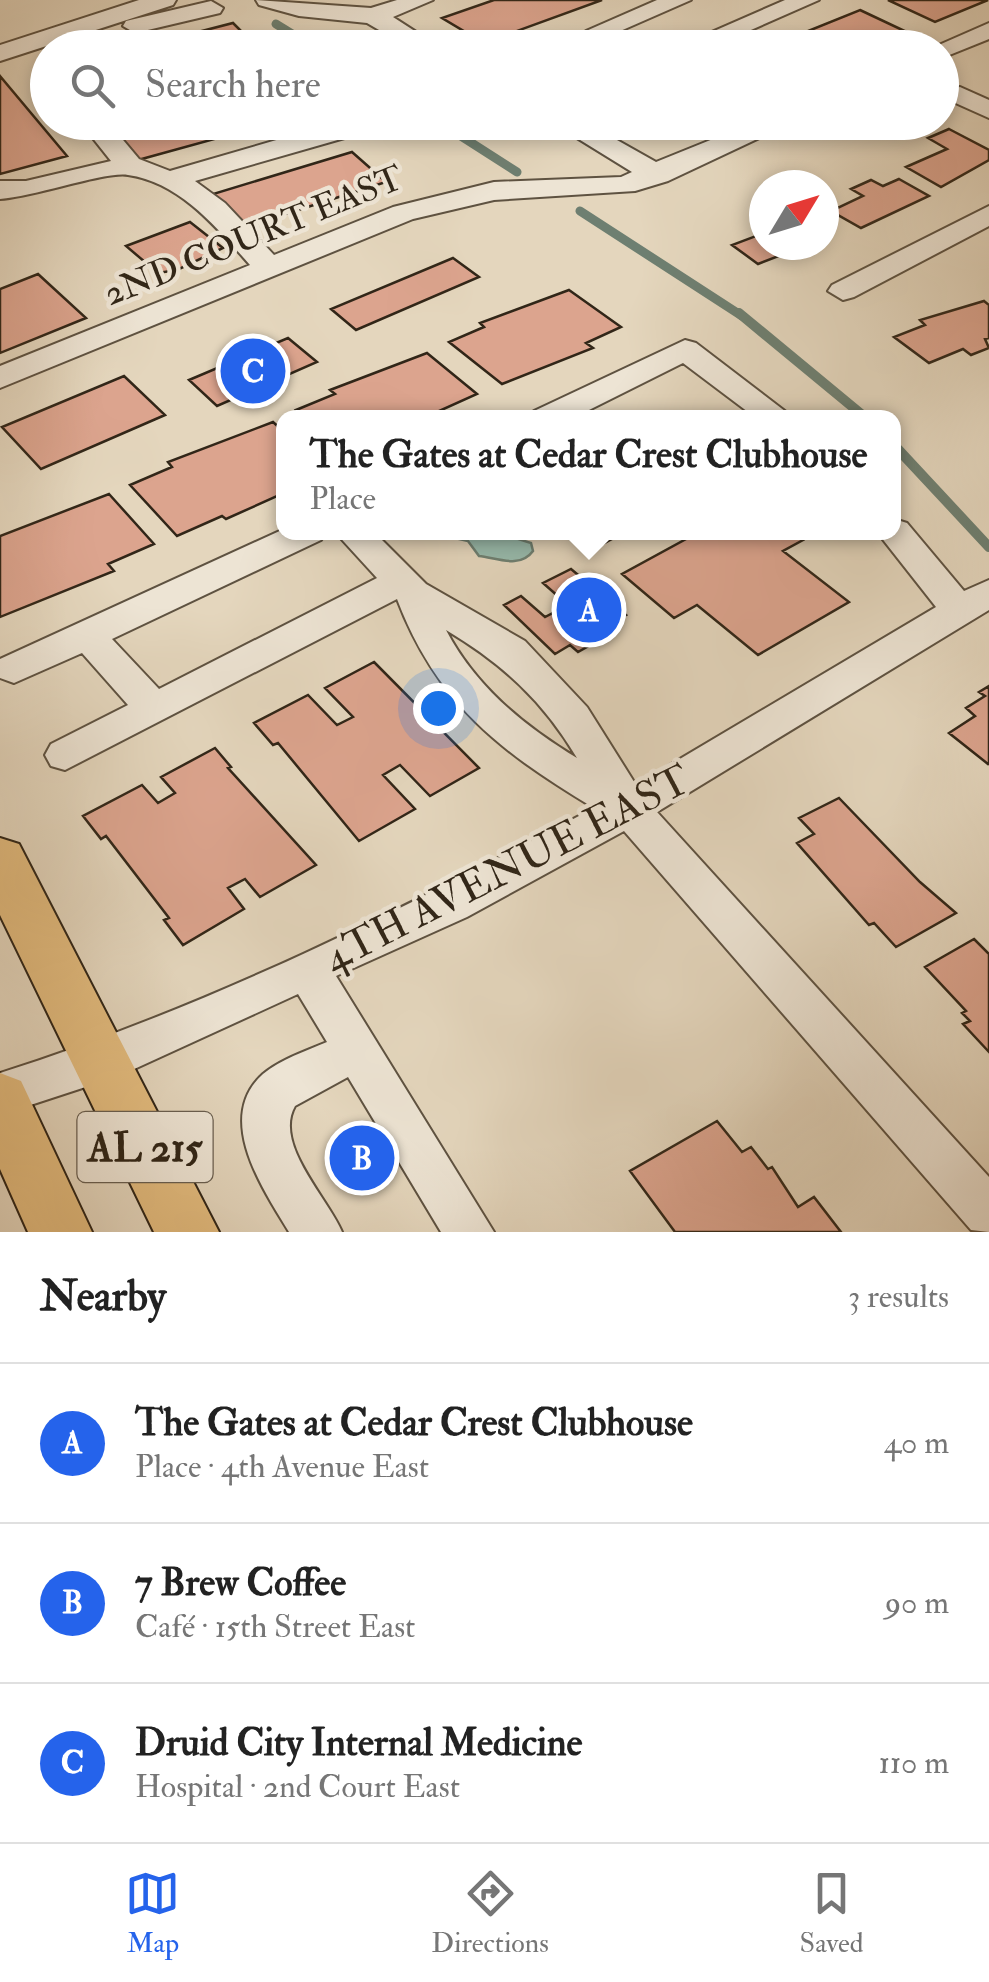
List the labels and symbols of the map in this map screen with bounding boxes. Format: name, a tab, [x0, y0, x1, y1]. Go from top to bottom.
street label: 2ND COURT EAST	[97, 156, 409, 316]
north arrow	[749, 170, 839, 260]
pin: C	[220, 334, 286, 408]
pin: A	[556, 572, 622, 648]
your location	[413, 683, 464, 734]
street label: 4TH AVENUE EAST	[315, 754, 699, 984]
road number: AL 215	[78, 1112, 212, 1182]
pin: B	[330, 1120, 394, 1196]

